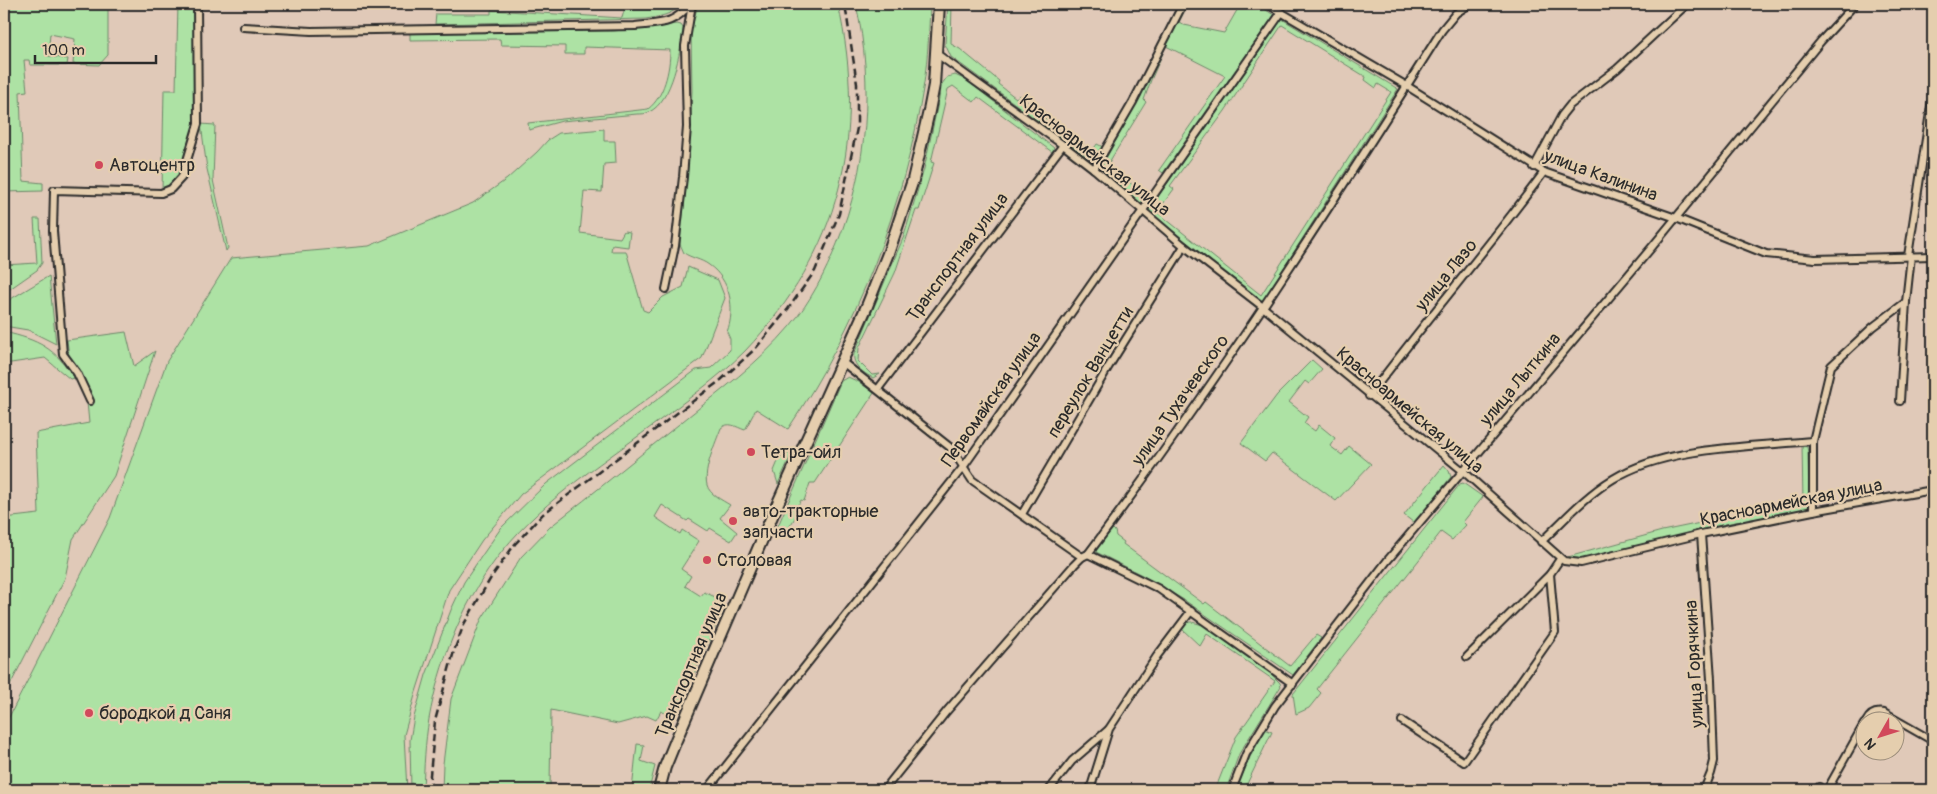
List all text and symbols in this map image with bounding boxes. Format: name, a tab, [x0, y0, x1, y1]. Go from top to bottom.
scale bar	[35, 32, 156, 64]
text: 100 m	[42, 41, 85, 60]
street label: Красноармейская улица	[1015, 89, 1175, 221]
street label: улица Калинина	[1540, 144, 1661, 207]
place label: Автоцентр	[109, 154, 195, 177]
marker: Автоцентр	[93, 159, 105, 171]
street label: Транспортная улица	[901, 188, 1013, 326]
street label: улица Лазо	[1410, 234, 1483, 317]
street label: переулок Ванцетти	[1042, 302, 1139, 442]
street label: Первомайская улица	[936, 327, 1047, 471]
street label: улица Лыткина	[1474, 328, 1566, 431]
street label: улица Тухачевского	[1126, 330, 1234, 471]
street label: Красноармейская улица	[1331, 342, 1488, 479]
place label: Тетра-ойл	[761, 441, 841, 464]
marker: Тетра-ойл	[745, 446, 757, 458]
street label: Красноармейская улица	[1698, 474, 1884, 531]
place label: авто-тракторные запчасти	[743, 500, 878, 544]
marker: авто-тракторные запчасти	[727, 515, 739, 527]
place label: Столовая	[717, 549, 792, 572]
marker: Столовая	[701, 554, 713, 566]
street label: Транспортная улица	[650, 589, 732, 741]
street label: улица Горячкина	[1680, 600, 1709, 729]
place label: бородкой д Саня	[99, 702, 231, 725]
marker: бородкой д Саня	[83, 707, 95, 719]
north arrow	[1854, 712, 1904, 762]
text: N	[1861, 735, 1880, 753]

